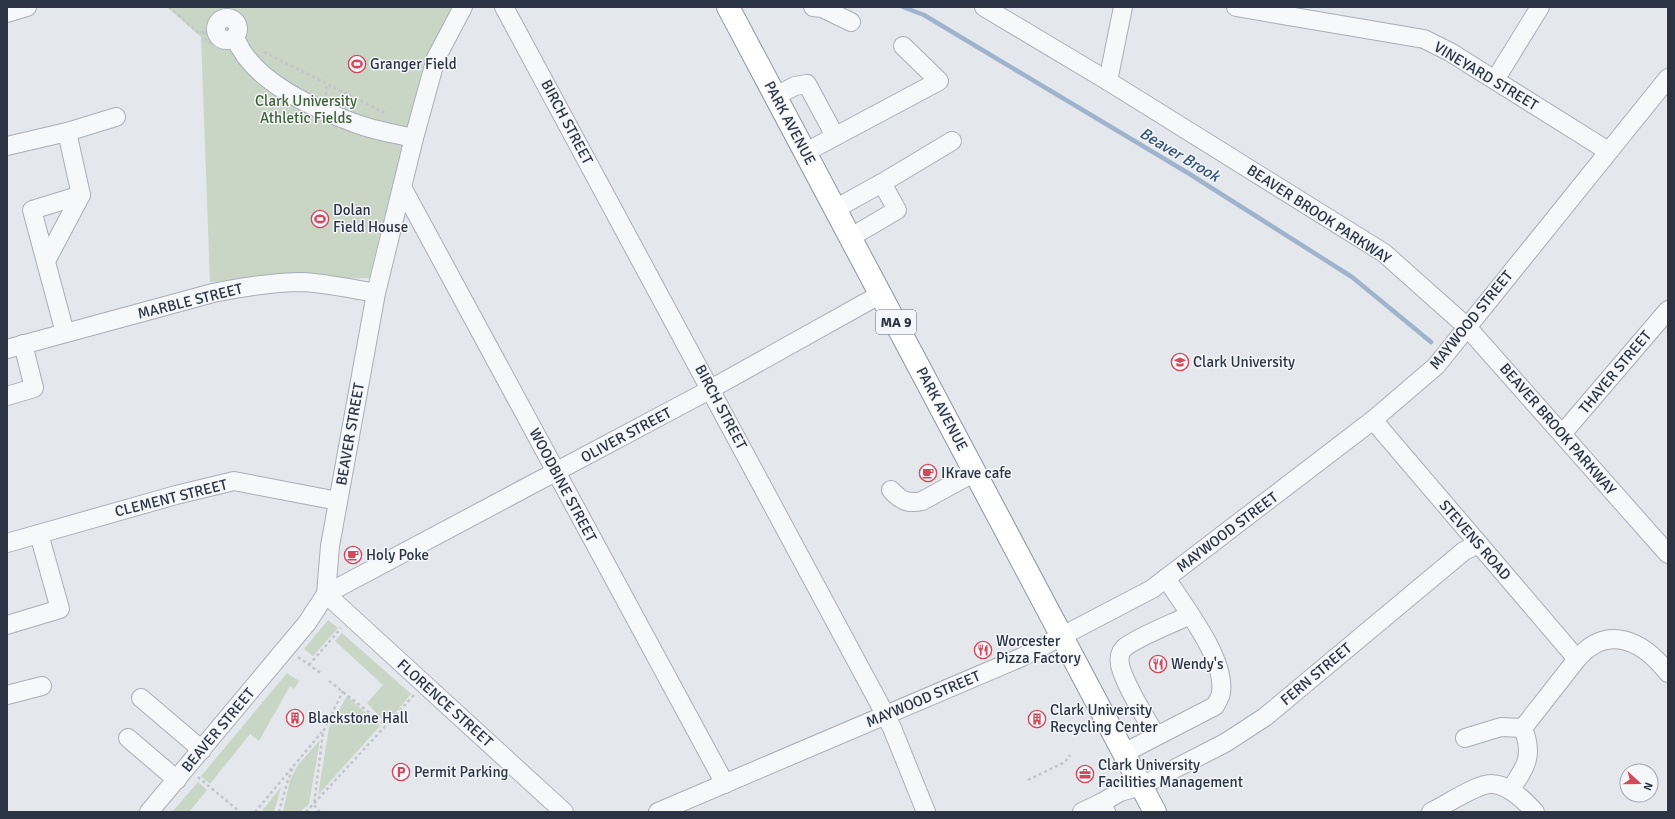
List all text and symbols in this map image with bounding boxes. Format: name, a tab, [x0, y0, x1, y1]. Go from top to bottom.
street label: VINEYARD STREET	[1431, 38, 1542, 115]
sports icon: Granger Field	[347, 54, 367, 74]
place label: Granger Field	[370, 55, 457, 73]
street label: BIRCH STREET	[537, 77, 597, 168]
street label: PARK AVENUE	[760, 78, 820, 168]
park label: Clark University Athletic Fields	[255, 92, 357, 127]
water label: Beaver Brook	[1136, 123, 1225, 188]
street label: BEAVER BROOK PARKWAY	[1244, 161, 1395, 268]
place label: Dolan Field House	[333, 201, 408, 236]
sports icon: Dolan Field House	[310, 209, 330, 229]
street label: MAYWOOD STREET	[1426, 266, 1517, 373]
street label: MARBLE STREET	[136, 279, 245, 323]
road number: MA 9	[876, 310, 916, 334]
street label: THAYER STREET	[1575, 326, 1655, 417]
school or university icon: Clark University	[1170, 352, 1190, 372]
place label: Clark University	[1193, 353, 1295, 371]
street label: BEAVER BROOK PARKWAY	[1496, 360, 1620, 499]
street label: BIRCH STREET	[691, 362, 751, 453]
street label: PARK AVENUE	[912, 364, 972, 454]
street label: BEAVER STREET	[332, 381, 368, 487]
street label: OLIVER STREET	[578, 403, 675, 466]
street label: WOODBINE STREET	[525, 425, 601, 545]
cafe icon: IKrave cafe	[918, 463, 938, 483]
place label: IKrave cafe	[941, 464, 1012, 482]
street label: CLEMENT STREET	[113, 475, 230, 521]
street label: MAYWOOD STREET	[1173, 488, 1282, 576]
street label: STEVENS ROAD	[1435, 496, 1515, 584]
cafe icon: Holy Poke	[343, 545, 363, 565]
place label: Holy Poke	[366, 546, 429, 564]
place label: Worcester Pizza Factory	[996, 632, 1081, 667]
street label: FERN STREET	[1277, 639, 1356, 709]
restaurant icon: Worcester Pizza Factory	[973, 640, 993, 660]
restaurant icon: Wendy's	[1148, 654, 1168, 674]
street label: FLORENCE STREET	[394, 655, 497, 751]
place label: Wendy's	[1171, 655, 1224, 673]
street label: MAYWOOD STREET	[863, 667, 983, 731]
street label: BEAVER STREET	[178, 684, 259, 776]
place label: Clark University Recycling Center	[1050, 701, 1158, 736]
building icon: Blackstone Hall	[285, 708, 305, 728]
place label: Blackstone Hall	[308, 709, 408, 727]
building icon: Clark University Recycling Center	[1027, 709, 1047, 729]
place label: Clark University Facilities Management	[1098, 756, 1243, 791]
parking icon: Permit Parking	[391, 762, 411, 782]
place label: Permit Parking	[414, 763, 509, 781]
north arrow	[1619, 763, 1659, 803]
office icon: Clark University Facilities Management	[1075, 764, 1095, 784]
text: N	[1640, 781, 1655, 792]

